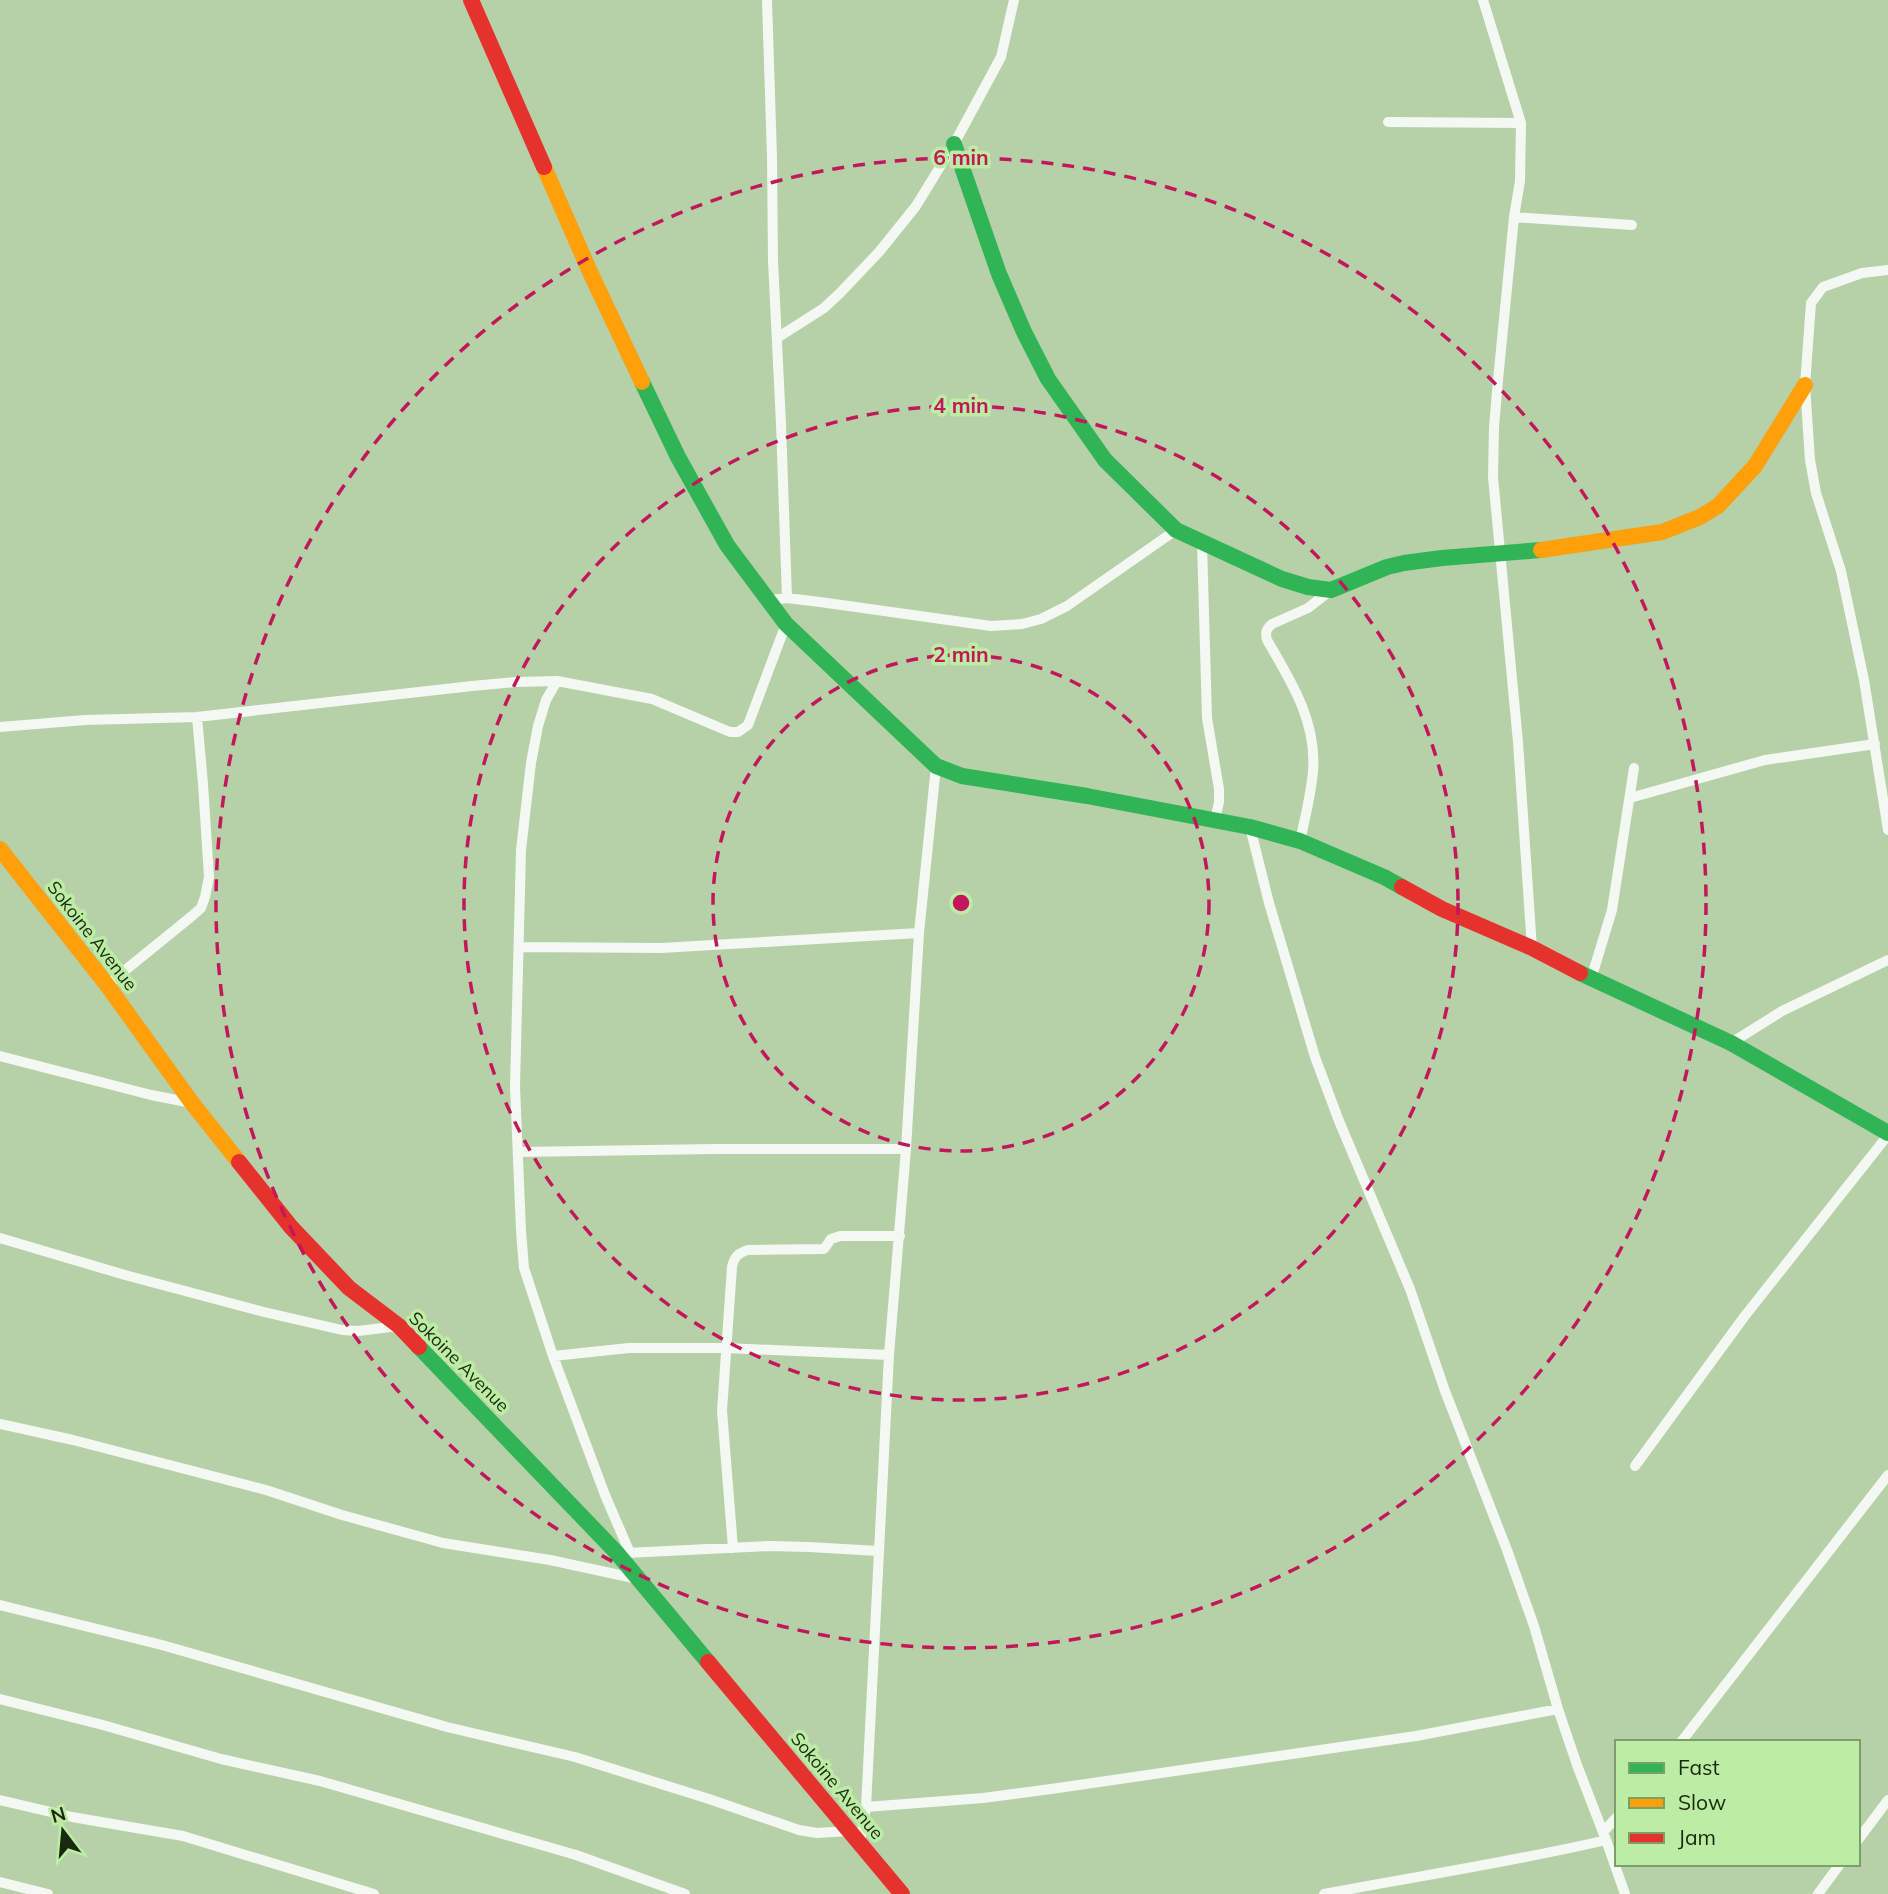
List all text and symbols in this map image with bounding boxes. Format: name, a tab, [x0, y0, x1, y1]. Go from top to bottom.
text: 6 min	[933, 144, 989, 170]
text: 4 min	[933, 392, 989, 418]
text: 2 min	[933, 641, 989, 667]
street label: Sokoine Avenue	[42, 876, 142, 995]
centre of rings	[949, 891, 973, 915]
street label: Sokoine Avenue	[404, 1307, 514, 1417]
street label: Sokoine Avenue	[786, 1727, 889, 1844]
legend	[1615, 1740, 1860, 1866]
text: Fast	[1678, 1754, 1720, 1780]
text: Slow	[1678, 1789, 1726, 1815]
north arrow	[28, 1796, 98, 1866]
text: N	[48, 1801, 69, 1828]
text: Jam	[1678, 1824, 1716, 1850]

